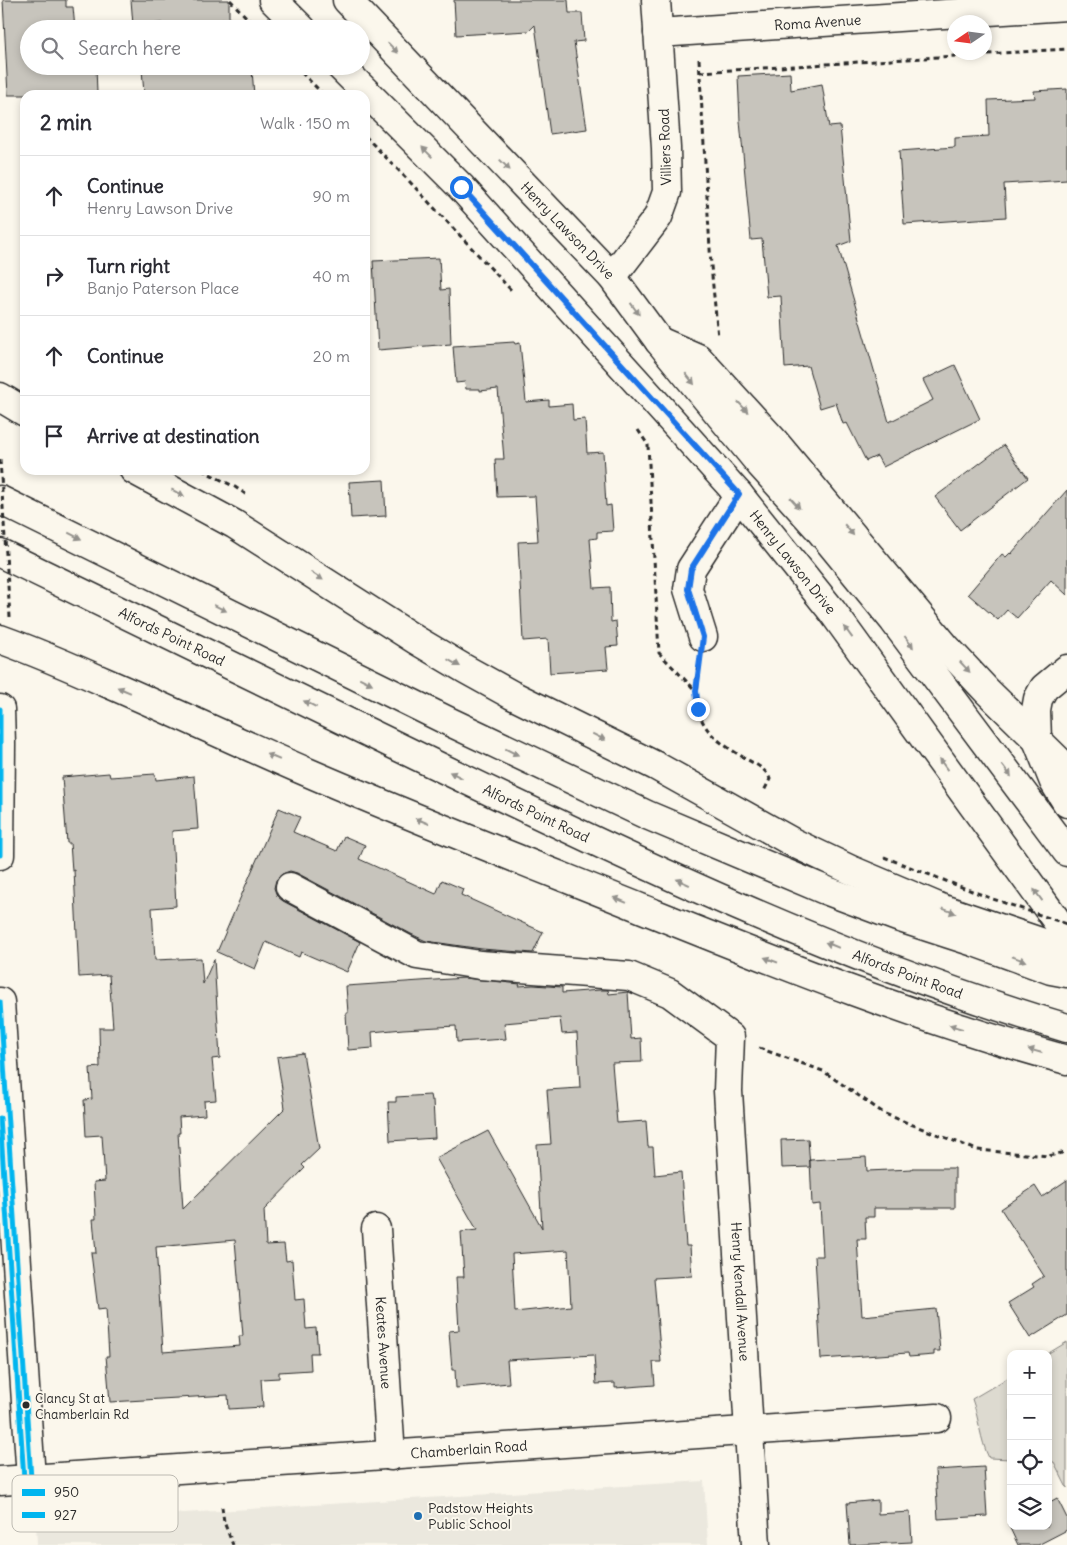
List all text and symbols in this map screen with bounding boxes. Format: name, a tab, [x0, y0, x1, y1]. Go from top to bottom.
street label: Roma Avenue	[774, 11, 862, 34]
north arrow	[947, 15, 992, 60]
search box	[20, 20, 370, 75]
icon: search	[38, 34, 66, 62]
text: Search here	[78, 36, 181, 60]
one-way arrow	[387, 42, 399, 54]
street label: Villiers Road	[655, 108, 675, 186]
text: 2 min	[40, 109, 92, 136]
text: Walk · 150 m	[260, 113, 350, 133]
one-way arrow	[421, 147, 433, 159]
one-way arrow	[499, 159, 511, 171]
text: Continue	[87, 174, 164, 198]
route start	[450, 176, 473, 199]
street label: Henry Lawson Drive	[517, 178, 618, 283]
icon: ahead	[40, 182, 68, 210]
text: 90 m	[312, 186, 350, 206]
text: Henry Lawson Drive	[87, 198, 233, 218]
text: Turn right	[87, 254, 170, 278]
icon: right	[40, 262, 68, 290]
text: 40 m	[312, 266, 350, 286]
text: Banjo Paterson Place	[87, 278, 239, 298]
one-way arrow	[630, 302, 640, 316]
icon: ahead	[40, 342, 68, 370]
text: Continue	[87, 344, 164, 368]
text: 20 m	[313, 346, 350, 366]
one-way arrow	[684, 372, 695, 385]
one-way arrow	[737, 400, 749, 412]
icon: arrive	[40, 422, 68, 450]
text: Arrive at destination	[87, 424, 260, 448]
one-way arrow	[170, 489, 185, 497]
one-way arrow	[789, 496, 801, 508]
street label: Henry Lawson Drive	[746, 507, 840, 618]
one-way arrow	[843, 523, 854, 536]
one-way arrow	[67, 532, 82, 540]
one-way arrow	[310, 571, 324, 581]
street label: Alfords Point Road	[116, 603, 228, 670]
one-way arrow	[213, 605, 227, 613]
one-way arrow	[842, 626, 853, 639]
one-way arrow	[904, 635, 915, 648]
one-way arrow	[448, 658, 461, 667]
one-way arrow	[959, 661, 971, 673]
one-way arrow	[359, 677, 373, 685]
one-way arrow	[117, 686, 131, 694]
route end	[687, 698, 710, 721]
one-way arrow	[303, 700, 317, 708]
one-way arrow	[592, 733, 606, 741]
one-way arrow	[505, 748, 519, 756]
one-way arrow	[266, 752, 280, 760]
one-way arrow	[938, 757, 948, 771]
one-way arrow	[1002, 765, 1012, 778]
one-way arrow	[449, 771, 464, 779]
street label: Alfords Point Road	[480, 780, 592, 846]
one-way arrow	[415, 816, 429, 824]
one-way arrow	[676, 877, 690, 885]
one-way arrow	[1034, 889, 1044, 902]
one-way arrow	[613, 895, 627, 903]
one-way arrow	[942, 908, 957, 916]
one-way arrow	[824, 941, 839, 949]
street label: Alfords Point Road	[850, 945, 965, 1003]
one-way arrow	[763, 956, 778, 963]
one-way arrow	[1012, 956, 1027, 963]
one-way arrow	[949, 1023, 964, 1031]
one-way arrow	[1027, 1046, 1042, 1054]
street label: Henry Kendall Avenue	[727, 1221, 754, 1362]
street label: Keates Avenue	[371, 1296, 396, 1390]
map controls	[1007, 1350, 1052, 1530]
button: +	[1007, 1350, 1052, 1395]
place label: Clancy St at Chamberlain Rd	[35, 1390, 129, 1423]
button: −	[1007, 1395, 1052, 1440]
marker: Clancy St at Chamberlain Rd	[21, 1400, 31, 1410]
street label: Chamberlain Road	[410, 1437, 528, 1462]
button: locate	[1007, 1440, 1052, 1485]
legend	[12, 1475, 178, 1532]
text: 950	[54, 1483, 79, 1501]
button: layers	[1007, 1485, 1052, 1530]
place label: Padstow Heights Public School	[428, 1499, 533, 1533]
text: 927	[54, 1506, 77, 1524]
marker: Padstow Heights Public School	[412, 1510, 424, 1522]

